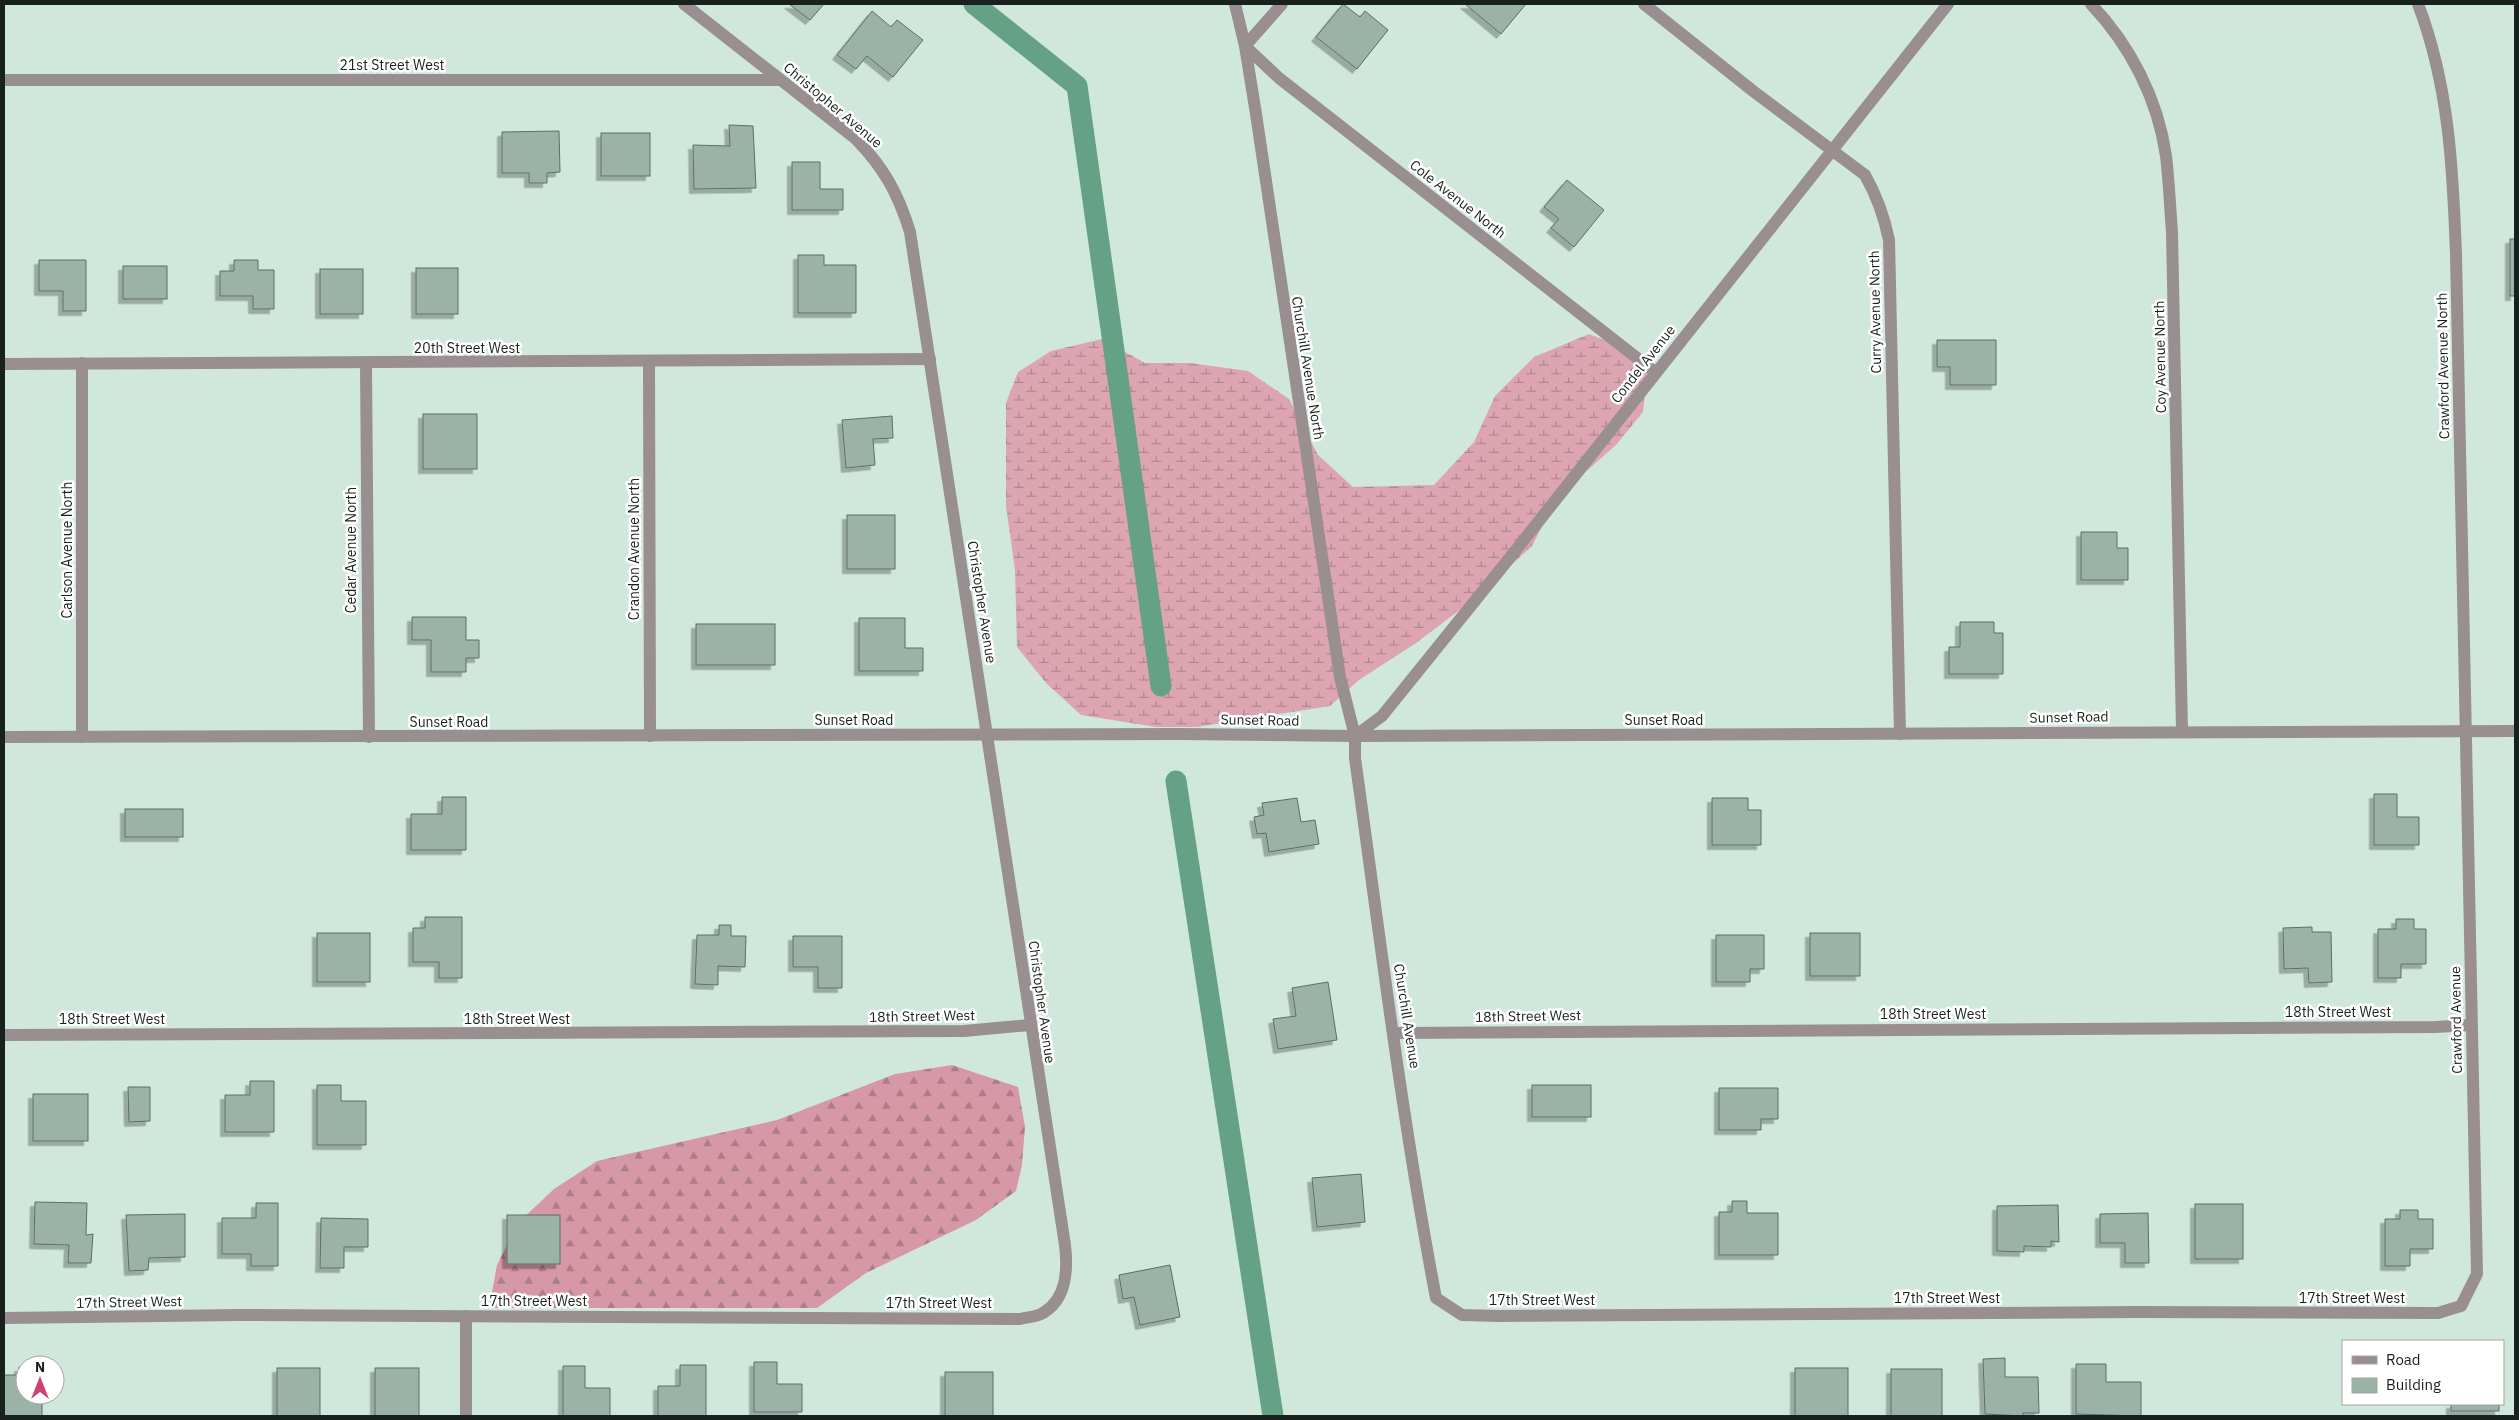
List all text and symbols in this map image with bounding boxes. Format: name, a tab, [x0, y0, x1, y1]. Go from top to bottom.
street label: 21st Street West	[339, 56, 445, 74]
street label: Christopher Avenue	[780, 58, 886, 152]
street label: Cole Avenue North	[1406, 156, 1510, 242]
street label: Curry Avenue North	[1865, 250, 1885, 374]
street label: Crawford Avenue North	[2433, 293, 2453, 439]
street label: Churchill Avenue North	[1288, 295, 1328, 441]
street label: Coy Avenue North	[2150, 301, 2170, 413]
street label: Condel Avenue	[1607, 321, 1679, 407]
street label: 20th Street West	[414, 339, 520, 357]
street label: Crandon Avenue North	[625, 478, 643, 620]
street label: Carlson Avenue North	[58, 482, 76, 618]
street label: Cedar Avenue North	[342, 487, 360, 613]
street label: Christopher Avenue	[963, 540, 1001, 665]
street label: Sunset Road	[2029, 707, 2109, 727]
street label: Sunset Road	[1220, 710, 1300, 730]
street label: Sunset Road	[815, 711, 893, 729]
street label: Sunset Road	[1625, 711, 1703, 729]
street label: Sunset Road	[410, 713, 488, 731]
street label: Christopher Avenue	[1024, 940, 1060, 1065]
street label: Churchill Avenue	[1390, 962, 1424, 1070]
street label: Crawford Avenue	[2446, 966, 2466, 1074]
street label: 18th Street West	[2285, 1003, 2391, 1021]
street label: 18th Street West	[1880, 1005, 1986, 1023]
street label: 18th Street West	[869, 1006, 975, 1026]
street label: 18th Street West	[1475, 1006, 1581, 1026]
street label: 18th Street West	[59, 1010, 165, 1028]
street label: 18th Street West	[464, 1010, 570, 1028]
street label: 17th Street West	[1894, 1289, 2000, 1307]
street label: 17th Street West	[2299, 1289, 2405, 1307]
street label: 17th Street West	[1489, 1291, 1595, 1309]
street label: 17th Street West	[76, 1292, 182, 1312]
street label: 17th Street West	[481, 1292, 587, 1310]
street label: 17th Street West	[886, 1294, 992, 1312]
legend	[2342, 1340, 2504, 1405]
text: Road	[2386, 1350, 2421, 1369]
north arrow	[15, 1355, 65, 1405]
text: N	[35, 1358, 45, 1376]
text: Building	[2386, 1375, 2441, 1394]

